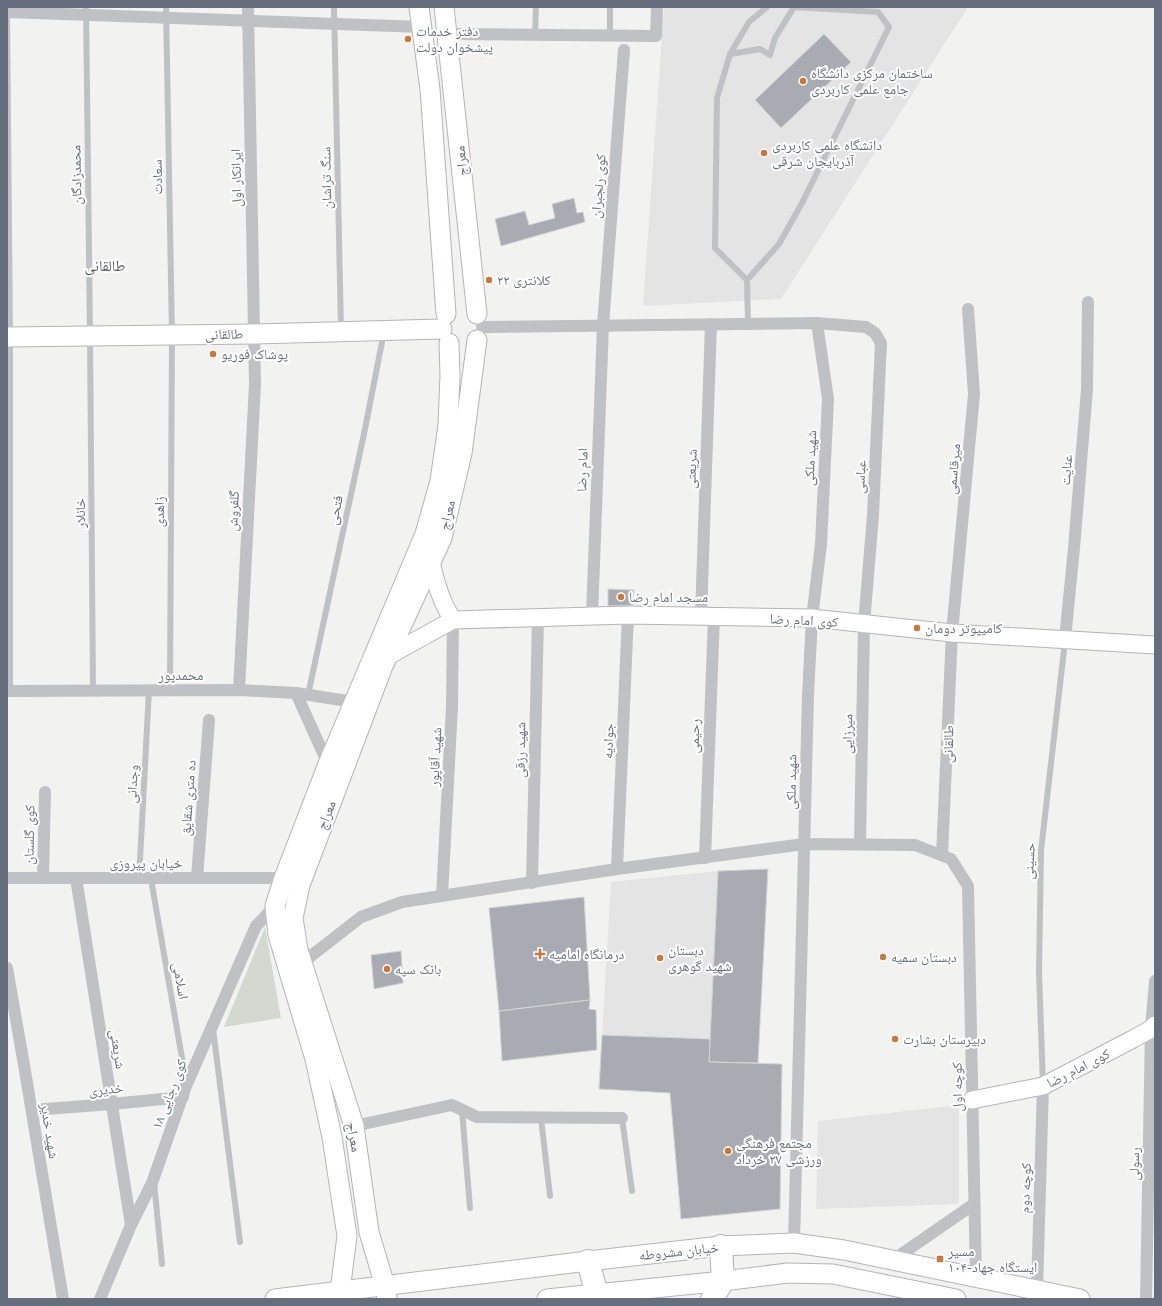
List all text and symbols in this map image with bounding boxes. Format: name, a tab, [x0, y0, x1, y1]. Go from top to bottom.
place label: دفتر خدمات پیشخوان دولت	[416, 22, 493, 56]
marker: دفتر خدمات پیشخوان دولت	[403, 34, 413, 44]
place label: ساختمان مرکزی دانشگاه جامع علمی کاربردی	[811, 64, 933, 99]
marker: ساختمان مرکزی دانشگاه جامع علمی کاربردی	[798, 76, 808, 86]
place label: دانشگاه علمی کاربردی آذربایجان شرقی	[772, 136, 882, 170]
street label: محمدزادگان	[66, 145, 86, 205]
street label: معراج	[450, 145, 473, 177]
street label: سنگ تراشان	[316, 147, 336, 209]
marker: دانشگاه علمی کاربردی آذربایجان شرقی	[759, 148, 769, 158]
street label: ایرانکار اول	[226, 149, 246, 207]
street label: کوی رنجبران	[586, 153, 610, 219]
street label: سعادت	[148, 159, 166, 195]
district label: طالقانی	[85, 256, 126, 276]
place label: کلانتری ٢٢	[497, 271, 551, 289]
marker: کلانتری ٢٢	[484, 275, 494, 285]
street label: طالقانی	[205, 325, 243, 343]
place label: پوشاک فوریو	[221, 345, 288, 363]
marker: پوشاک فوریو	[208, 349, 218, 359]
street label: شهید ملکی	[800, 430, 820, 486]
street label: میرقاسمی	[942, 443, 964, 495]
street label: امام رضا	[572, 448, 593, 492]
street label: شریعتی	[681, 449, 701, 489]
street label: عنایت	[1056, 454, 1076, 486]
street label: عباسی	[850, 460, 870, 494]
street label: گلفروش	[223, 490, 243, 532]
street label: فتحی	[323, 493, 347, 526]
street label: زاهدی	[150, 496, 168, 528]
street label: خانلار	[71, 498, 89, 529]
street label: معراج	[435, 498, 460, 532]
place label: مسجد امام رضا	[629, 588, 708, 607]
marker: مسجد امام رضا	[616, 592, 626, 602]
street label: کوی امام رضا	[769, 609, 839, 632]
place label: کامیپوتر دومان	[925, 619, 1002, 637]
marker: کامیپوتر دومان	[912, 623, 922, 633]
street label: محمدپور	[158, 666, 203, 684]
street label: میرزایی	[838, 714, 856, 754]
street label: رحیمی	[684, 718, 704, 754]
street label: شهید رزقی	[511, 722, 529, 778]
street label: جوادیه	[598, 723, 618, 759]
street label: طالقانی	[938, 725, 958, 763]
street label: شهید آقاپور	[424, 727, 446, 788]
street label: شهید ملکی	[782, 754, 800, 810]
street label: ده متری شقایق	[176, 759, 201, 837]
street label: وجدانی	[122, 764, 142, 804]
street label: معراج	[312, 798, 341, 833]
street label: کوی گلستان	[19, 805, 39, 865]
street label: حسینی	[1019, 842, 1039, 880]
street label: خیابان پیروزی	[110, 854, 183, 872]
place label: دبستان شهید گوهری	[668, 941, 732, 975]
place label: درمانگاه امامیه	[549, 945, 625, 963]
marker: درمانگاه امامیه	[534, 948, 546, 960]
place label: دبستان سمیه	[891, 948, 957, 966]
marker: دبستان سمیه	[878, 952, 888, 962]
marker: دبستان شهید گوهری	[655, 953, 665, 963]
place label: بانک سپه	[395, 960, 442, 978]
street label: اسلامی	[169, 961, 193, 1001]
marker: بانک سپه	[382, 964, 392, 974]
street label: شریعتی	[106, 1028, 130, 1070]
place label: دبیرستان بشارت	[903, 1030, 986, 1048]
marker: دبیرستان بشارت	[890, 1034, 900, 1044]
street label: کوی امام رضا	[1043, 1044, 1113, 1092]
street label: کوی رجایی ۱۸	[147, 1056, 191, 1131]
street label: کوچه اول	[948, 1062, 966, 1112]
street label: خدیری	[88, 1079, 124, 1099]
street label: شهید خدیر	[37, 1101, 63, 1160]
street label: معراج	[341, 1121, 366, 1154]
place label: مجتمع فرهنگی ورزشی ۲۷ خرداد	[736, 1134, 822, 1168]
marker: مجتمع فرهنگی ورزشی ۲۷ خرداد	[723, 1146, 733, 1156]
street label: رسولی	[1125, 1147, 1143, 1181]
street label: کوچه دوم	[1015, 1162, 1036, 1214]
street label: خیابان مشروطه	[638, 1238, 720, 1264]
place label: مسیر ۱۰۴-ایستگاه جهاد	[947, 1242, 1037, 1276]
marker: مسیر ۱۰۴-ایستگاه جهاد	[935, 1254, 945, 1264]

